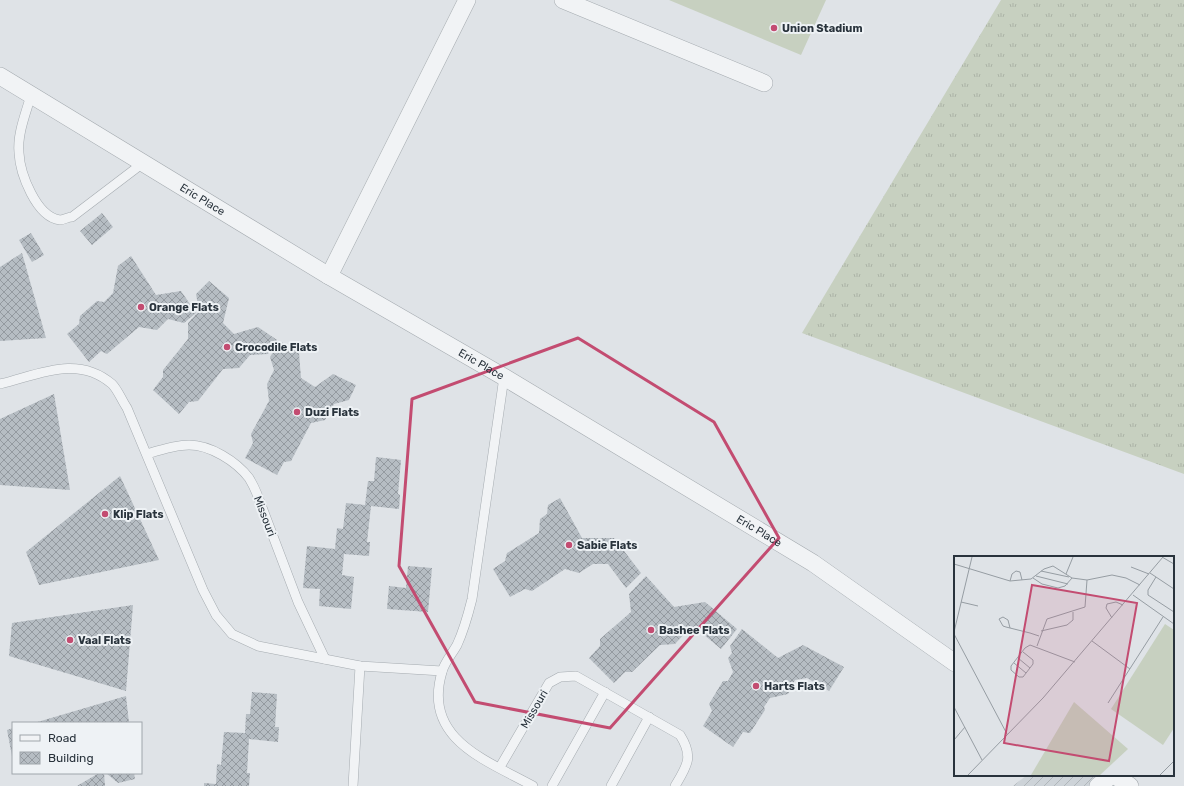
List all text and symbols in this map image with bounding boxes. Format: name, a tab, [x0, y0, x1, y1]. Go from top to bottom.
place label: Union Stadium	[782, 22, 862, 35]
marker: Union Stadium	[769, 23, 779, 33]
street label: Eric Place	[177, 181, 227, 218]
place label: Orange Flats	[149, 301, 219, 314]
marker: Orange Flats	[136, 302, 146, 312]
place label: Crocodile Flats	[235, 341, 317, 354]
marker: Crocodile Flats	[222, 342, 232, 352]
street label: Eric Place	[456, 346, 506, 383]
place label: Duzi Flats	[305, 406, 359, 419]
marker: Duzi Flats	[292, 407, 302, 417]
street label: Missouri	[251, 494, 278, 538]
place label: Klip Flats	[113, 508, 163, 521]
marker: Klip Flats	[100, 509, 110, 519]
street label: Eric Place	[734, 513, 784, 550]
place label: Sabie Flats	[577, 539, 637, 552]
marker: Sabie Flats	[564, 540, 574, 550]
inset map	[954, 556, 1174, 776]
place label: Bashee Flats	[659, 624, 729, 637]
marker: Bashee Flats	[646, 625, 656, 635]
place label: Vaal Flats	[78, 634, 131, 647]
marker: Vaal Flats	[65, 635, 75, 645]
place label: Harts Flats	[764, 680, 825, 693]
marker: Harts Flats	[751, 681, 761, 691]
street label: Missouri	[518, 688, 551, 731]
legend	[12, 722, 142, 774]
text: Road	[48, 731, 76, 745]
text: Building	[48, 751, 94, 765]

